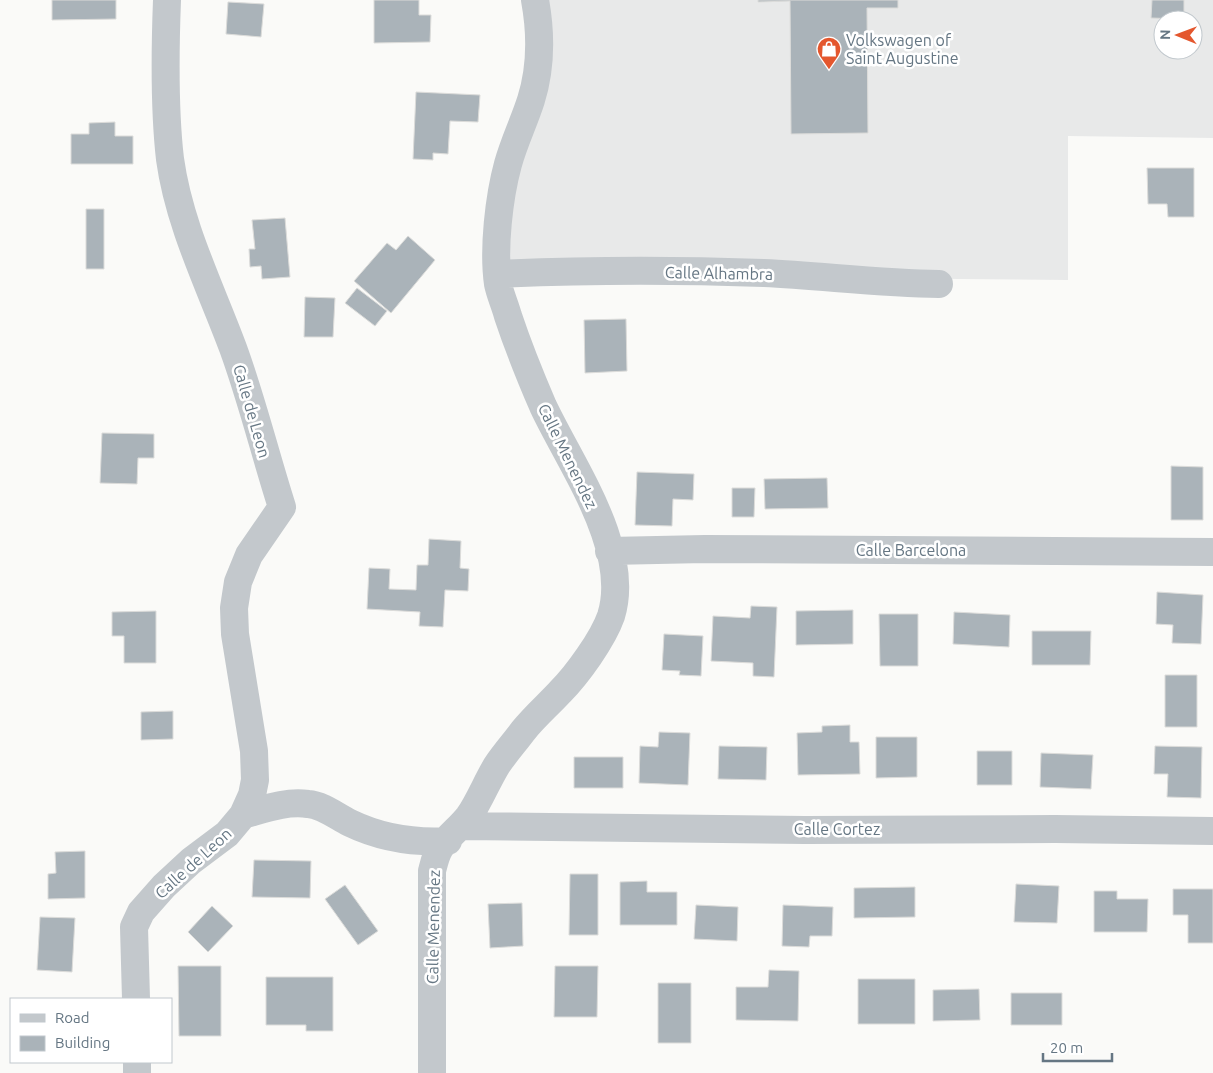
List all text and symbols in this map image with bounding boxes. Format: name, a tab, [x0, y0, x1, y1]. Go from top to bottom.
north arrow	[1153, 10, 1203, 60]
text: N	[1157, 29, 1173, 40]
place label: Volkswagen of Saint Augustine	[846, 31, 959, 67]
shop icon: Volkswagen of Saint Augustine	[816, 36, 842, 70]
street label: Calle Alhambra	[665, 263, 773, 283]
street label: Calle de Leon	[230, 362, 274, 460]
street label: Calle Menendez	[535, 401, 601, 511]
street label: Calle Barcelona	[856, 541, 966, 559]
street label: Calle Cortez	[794, 820, 880, 838]
street label: Calle de Leon	[151, 824, 235, 902]
street label: Calle Menendez	[423, 870, 443, 984]
legend	[10, 998, 172, 1063]
text: Road	[55, 1009, 90, 1026]
scale bar	[1043, 1030, 1112, 1062]
text: Building	[55, 1034, 110, 1051]
text: 20 m	[1050, 1039, 1083, 1056]

